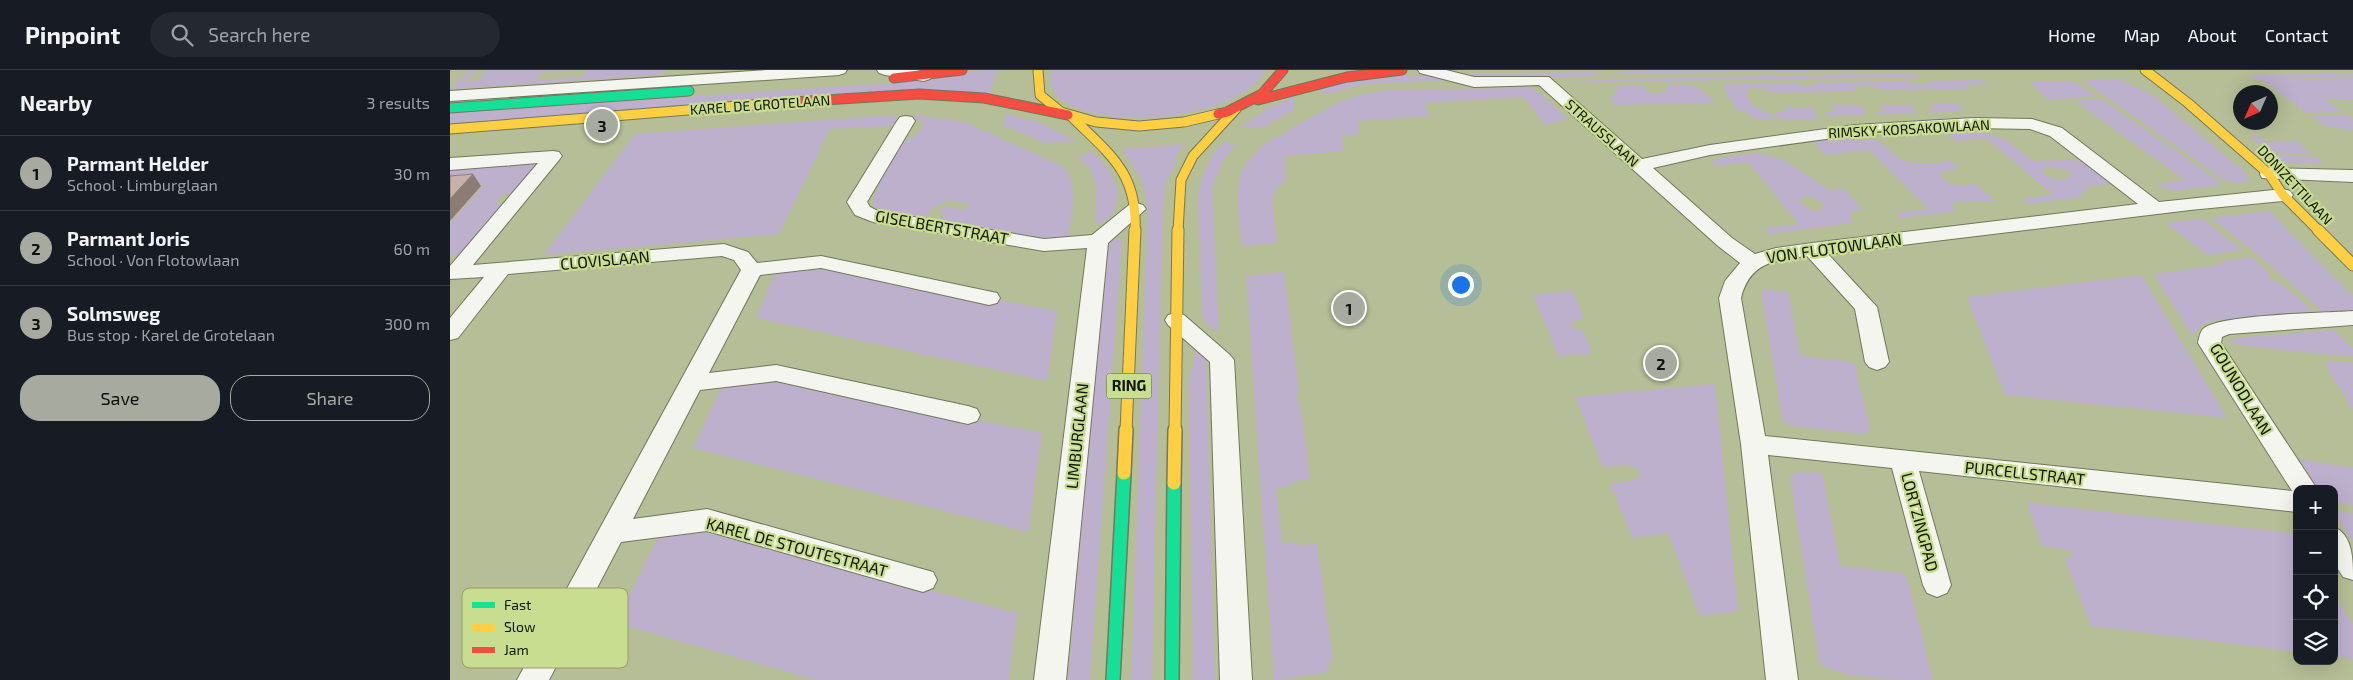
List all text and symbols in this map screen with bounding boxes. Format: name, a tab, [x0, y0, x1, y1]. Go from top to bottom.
search box	[150, 12, 500, 57]
text: Pinpoint	[25, 20, 120, 49]
icon: search	[168, 21, 196, 49]
text: Search here	[208, 23, 310, 46]
text: Home	[2048, 24, 2096, 46]
text: Map	[2124, 24, 2160, 46]
text: About	[2188, 24, 2237, 46]
text: Contact	[2265, 24, 2328, 46]
north arrow	[2233, 85, 2278, 130]
text: Nearby	[20, 90, 92, 115]
street label: KAREL DE GROTELAAN	[689, 91, 831, 118]
text: 3 results	[367, 93, 430, 112]
street label: STRAUSSLAAN	[1562, 95, 1643, 170]
pin: 3	[586, 106, 618, 144]
street label: RIMSKY-KORSAKOWLAAN	[1828, 116, 1990, 141]
street label: DONIZETTILAAN	[2254, 141, 2336, 228]
text: Parmant Helder	[67, 152, 209, 175]
text: 1	[33, 164, 39, 183]
text: 30 m	[394, 164, 430, 183]
text: School · Limburglaan	[67, 175, 218, 194]
street label: GISELBERTSTRAAT	[874, 205, 1010, 248]
text: Parmant Joris	[67, 227, 190, 250]
street label: VON FLOTOWLAAN	[1765, 229, 1903, 266]
text: 2	[31, 239, 41, 258]
text: 60 m	[394, 239, 430, 258]
street label: CLOVISLAAN	[559, 246, 651, 273]
text: School · Von Flotowlaan	[67, 250, 240, 269]
your location	[1448, 272, 1474, 298]
pin: 1	[1333, 289, 1365, 327]
text: Solmsweg	[67, 302, 160, 325]
text: 3	[31, 314, 41, 333]
text: 300 m	[384, 314, 430, 333]
text: Bus stop · Karel de Grotelaan	[67, 325, 275, 344]
street label: GOUNODLAAN	[2207, 340, 2276, 438]
pin: 2	[1645, 344, 1677, 382]
road number: RING	[1106, 374, 1152, 398]
button: Save	[20, 375, 220, 421]
button: Share	[230, 375, 430, 421]
street label: LIMBURGLAAN	[1061, 382, 1092, 490]
street label: PURCELLSTRAAT	[1964, 457, 2086, 488]
street label: LORTZINGPAD	[1898, 470, 1943, 573]
map controls	[2293, 485, 2338, 665]
button: +	[2293, 485, 2338, 530]
street label: KAREL DE STOUTESTRAAT	[704, 513, 890, 580]
button: −	[2293, 530, 2338, 575]
button: locate	[2293, 575, 2338, 620]
legend	[462, 588, 628, 668]
text: Fast	[504, 596, 531, 613]
text: Slow	[504, 618, 536, 635]
button: layers	[2293, 620, 2338, 665]
text: Jam	[504, 641, 529, 658]

